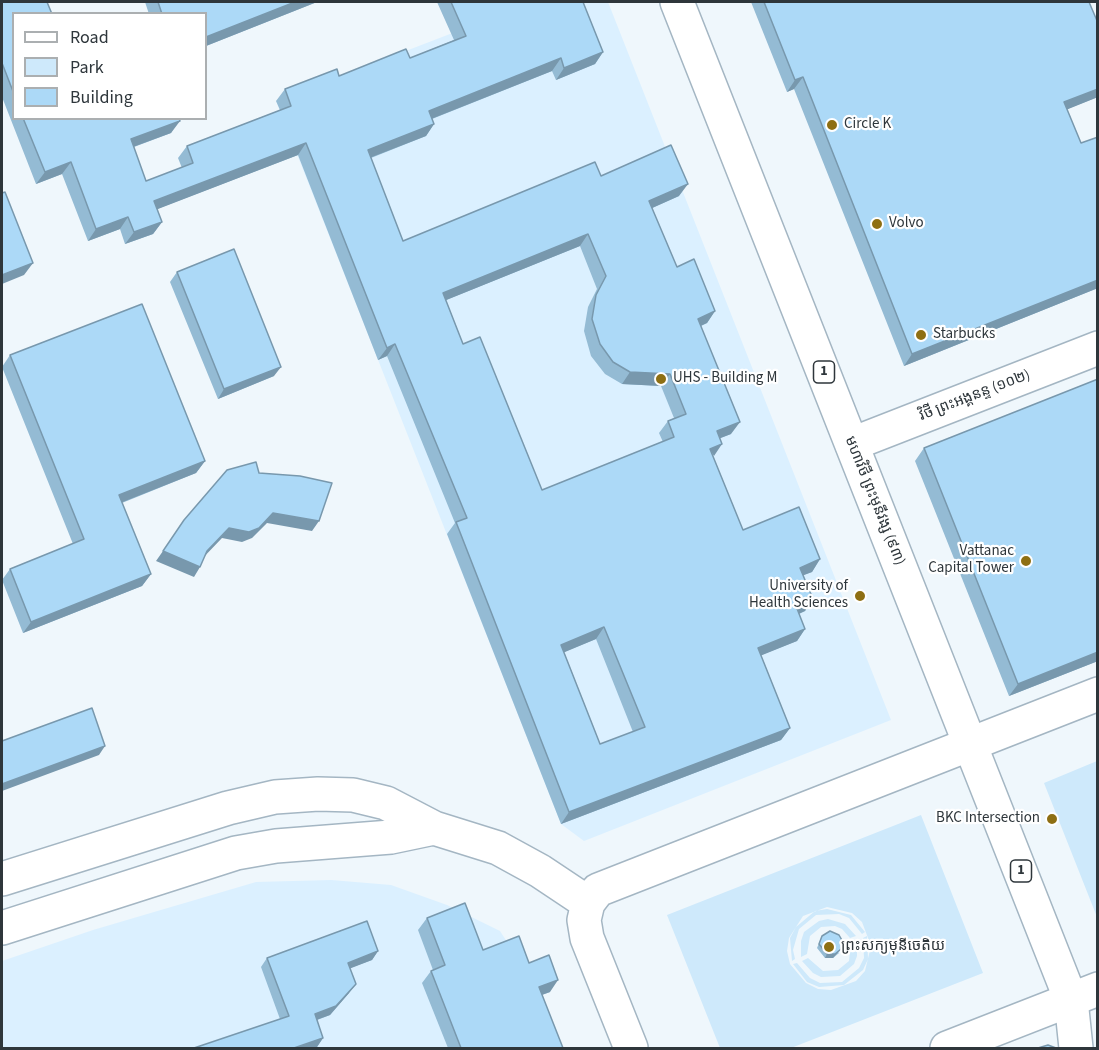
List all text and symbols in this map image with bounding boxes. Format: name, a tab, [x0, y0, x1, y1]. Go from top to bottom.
legend	[12, 12, 207, 120]
text: Road	[70, 25, 109, 50]
text: Park	[70, 55, 104, 80]
text: Building	[70, 85, 133, 110]
place label: Circle K	[844, 116, 891, 134]
marker: Circle K	[825, 118, 839, 132]
place label: Volvo	[889, 215, 924, 233]
marker: Volvo	[870, 217, 884, 231]
place label: Starbucks	[933, 326, 995, 344]
marker: Starbucks	[914, 328, 928, 342]
road number: 1	[814, 361, 834, 383]
street label: វិថី ព្រះអង្គនន្ទ (១០២)	[917, 367, 1033, 425]
place label: UHS - Building M	[673, 370, 777, 388]
marker: UHS - Building M	[654, 372, 668, 386]
street label: មហាវិថី ព្រះមុនីវង្ស (៩៣)	[840, 434, 908, 568]
place label: Vattanac Capital Tower	[928, 543, 1014, 578]
marker: Vattanac Capital Tower	[1019, 554, 1033, 568]
place label: University of Health Sciences	[749, 578, 848, 613]
marker: University of Health Sciences	[853, 589, 867, 603]
place label: BKC Intersection	[936, 810, 1040, 828]
marker: BKC Intersection	[1045, 812, 1059, 826]
road number: 1	[1010, 860, 1032, 882]
place label: ព្រះសក្យមុនីចេតិយ	[841, 938, 945, 956]
marker: ព្រះសក្យមុនីចេតិយ	[822, 940, 836, 954]

